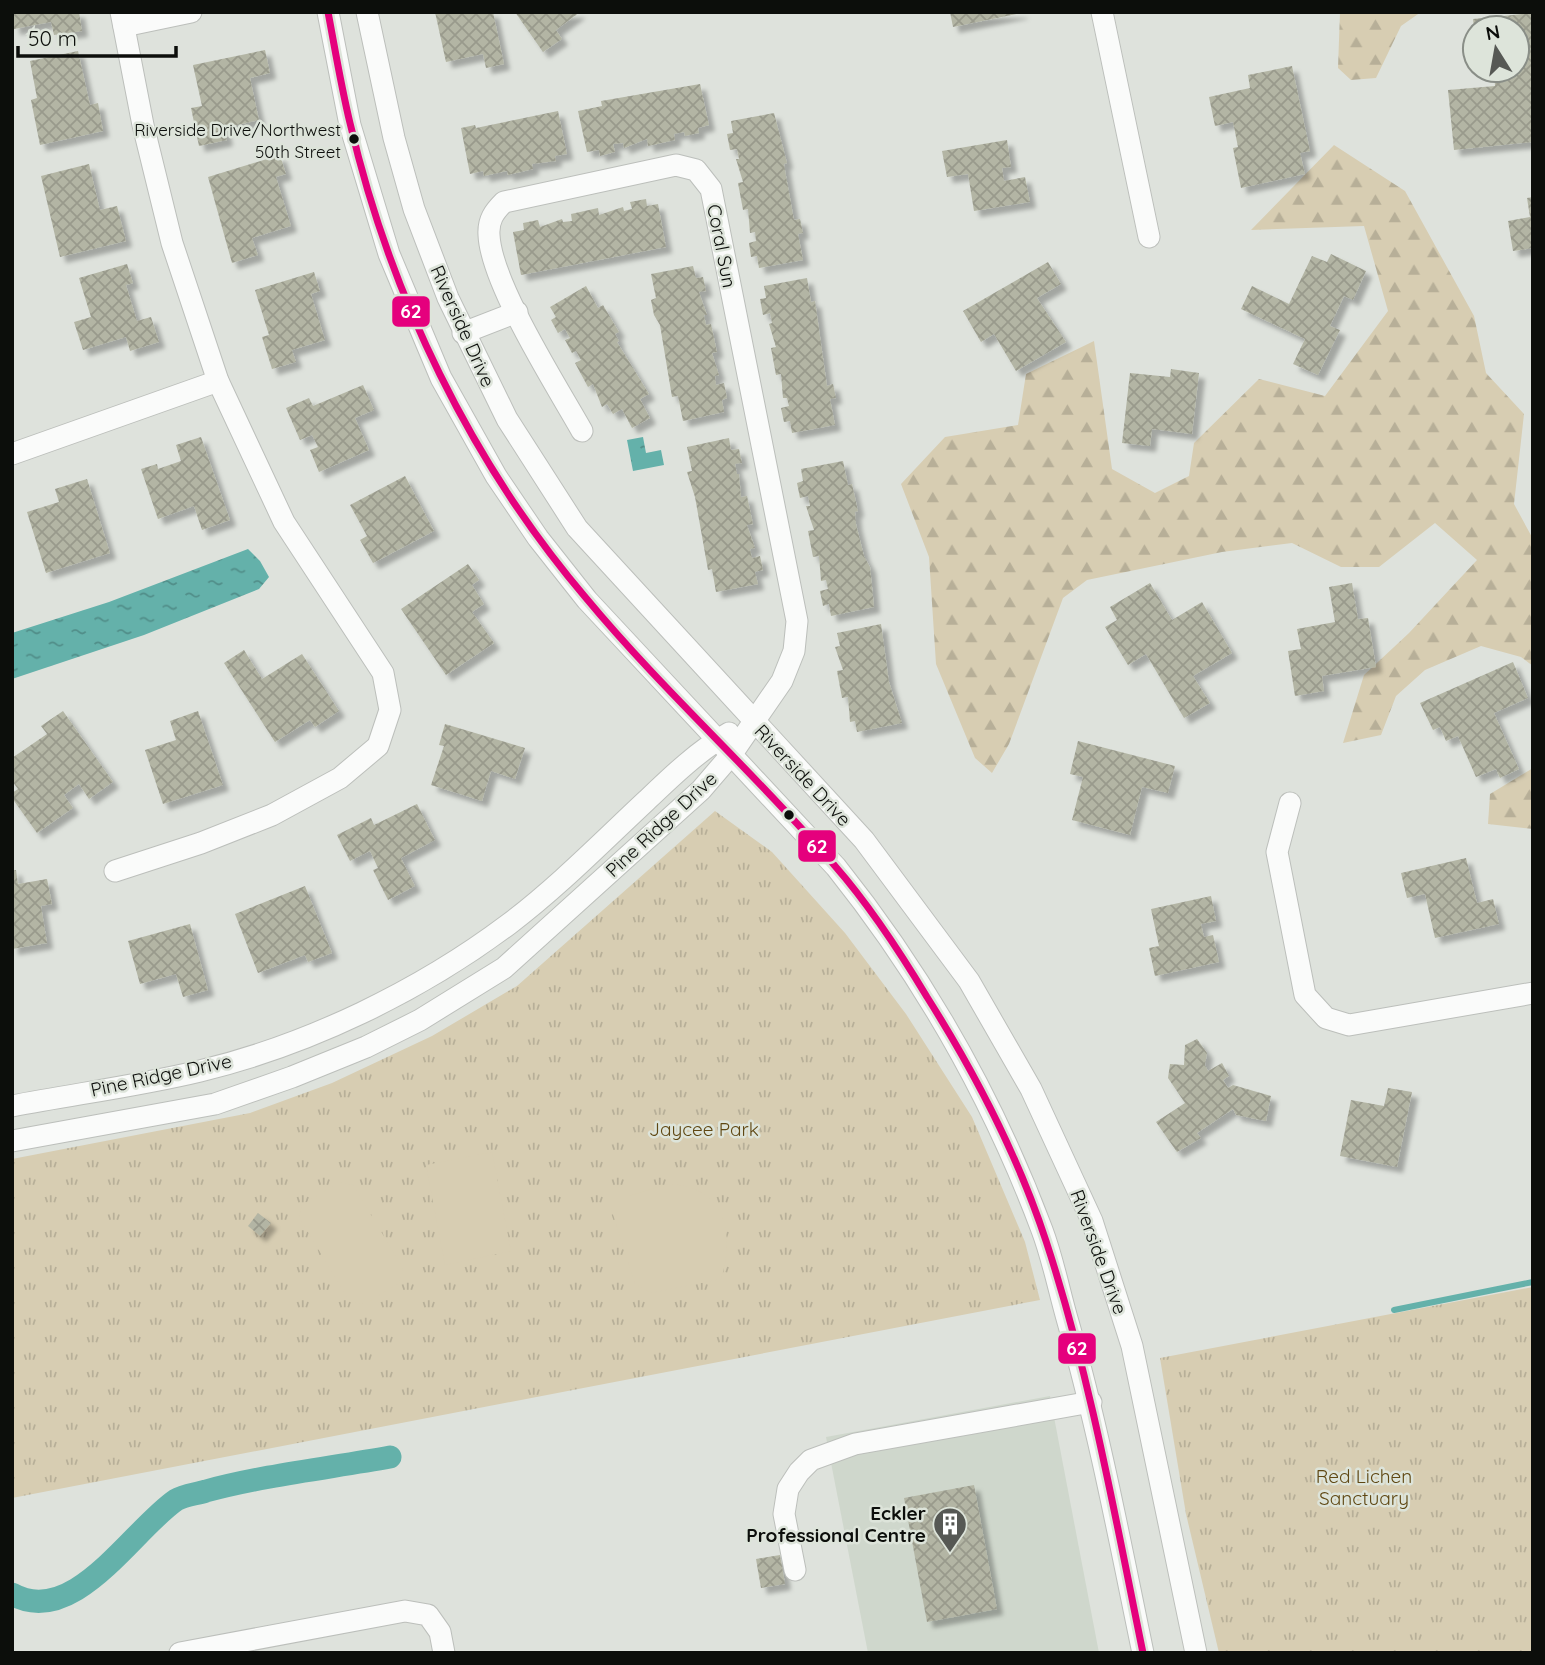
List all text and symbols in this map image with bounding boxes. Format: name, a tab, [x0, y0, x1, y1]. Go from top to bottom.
scale bar	[18, 14, 175, 58]
north arrow	[1461, 14, 1531, 84]
text: N	[1484, 19, 1502, 45]
text: 50 m	[28, 25, 77, 51]
place label: Riverside Drive/Northwest 50th Street	[134, 119, 341, 162]
marker: Riverside Drive/Northwest 50th Street	[347, 132, 361, 146]
street label: Coral Sun	[702, 202, 742, 290]
street label: Riverside Drive	[425, 261, 501, 391]
line badge: 62	[391, 295, 431, 328]
text: 62	[400, 299, 422, 323]
street label: Riverside Drive	[750, 719, 856, 831]
street label: Pine Ridge Drive	[600, 766, 722, 882]
unlabelled marker	[782, 808, 796, 822]
line badge: 62	[797, 829, 837, 863]
text: 62	[806, 834, 828, 858]
street label: Pine Ridge Drive	[88, 1048, 234, 1102]
park label: Jaycee Park	[649, 1117, 759, 1141]
street label: Riverside Drive	[1065, 1186, 1133, 1318]
line badge: 62	[1057, 1332, 1097, 1365]
text: 62	[1066, 1336, 1088, 1360]
park label: Red Lichen Sanctuary	[1316, 1464, 1412, 1510]
place label: Eckler Professional Centre	[746, 1501, 926, 1547]
building icon: Eckler Professional Centre	[931, 1505, 969, 1554]

